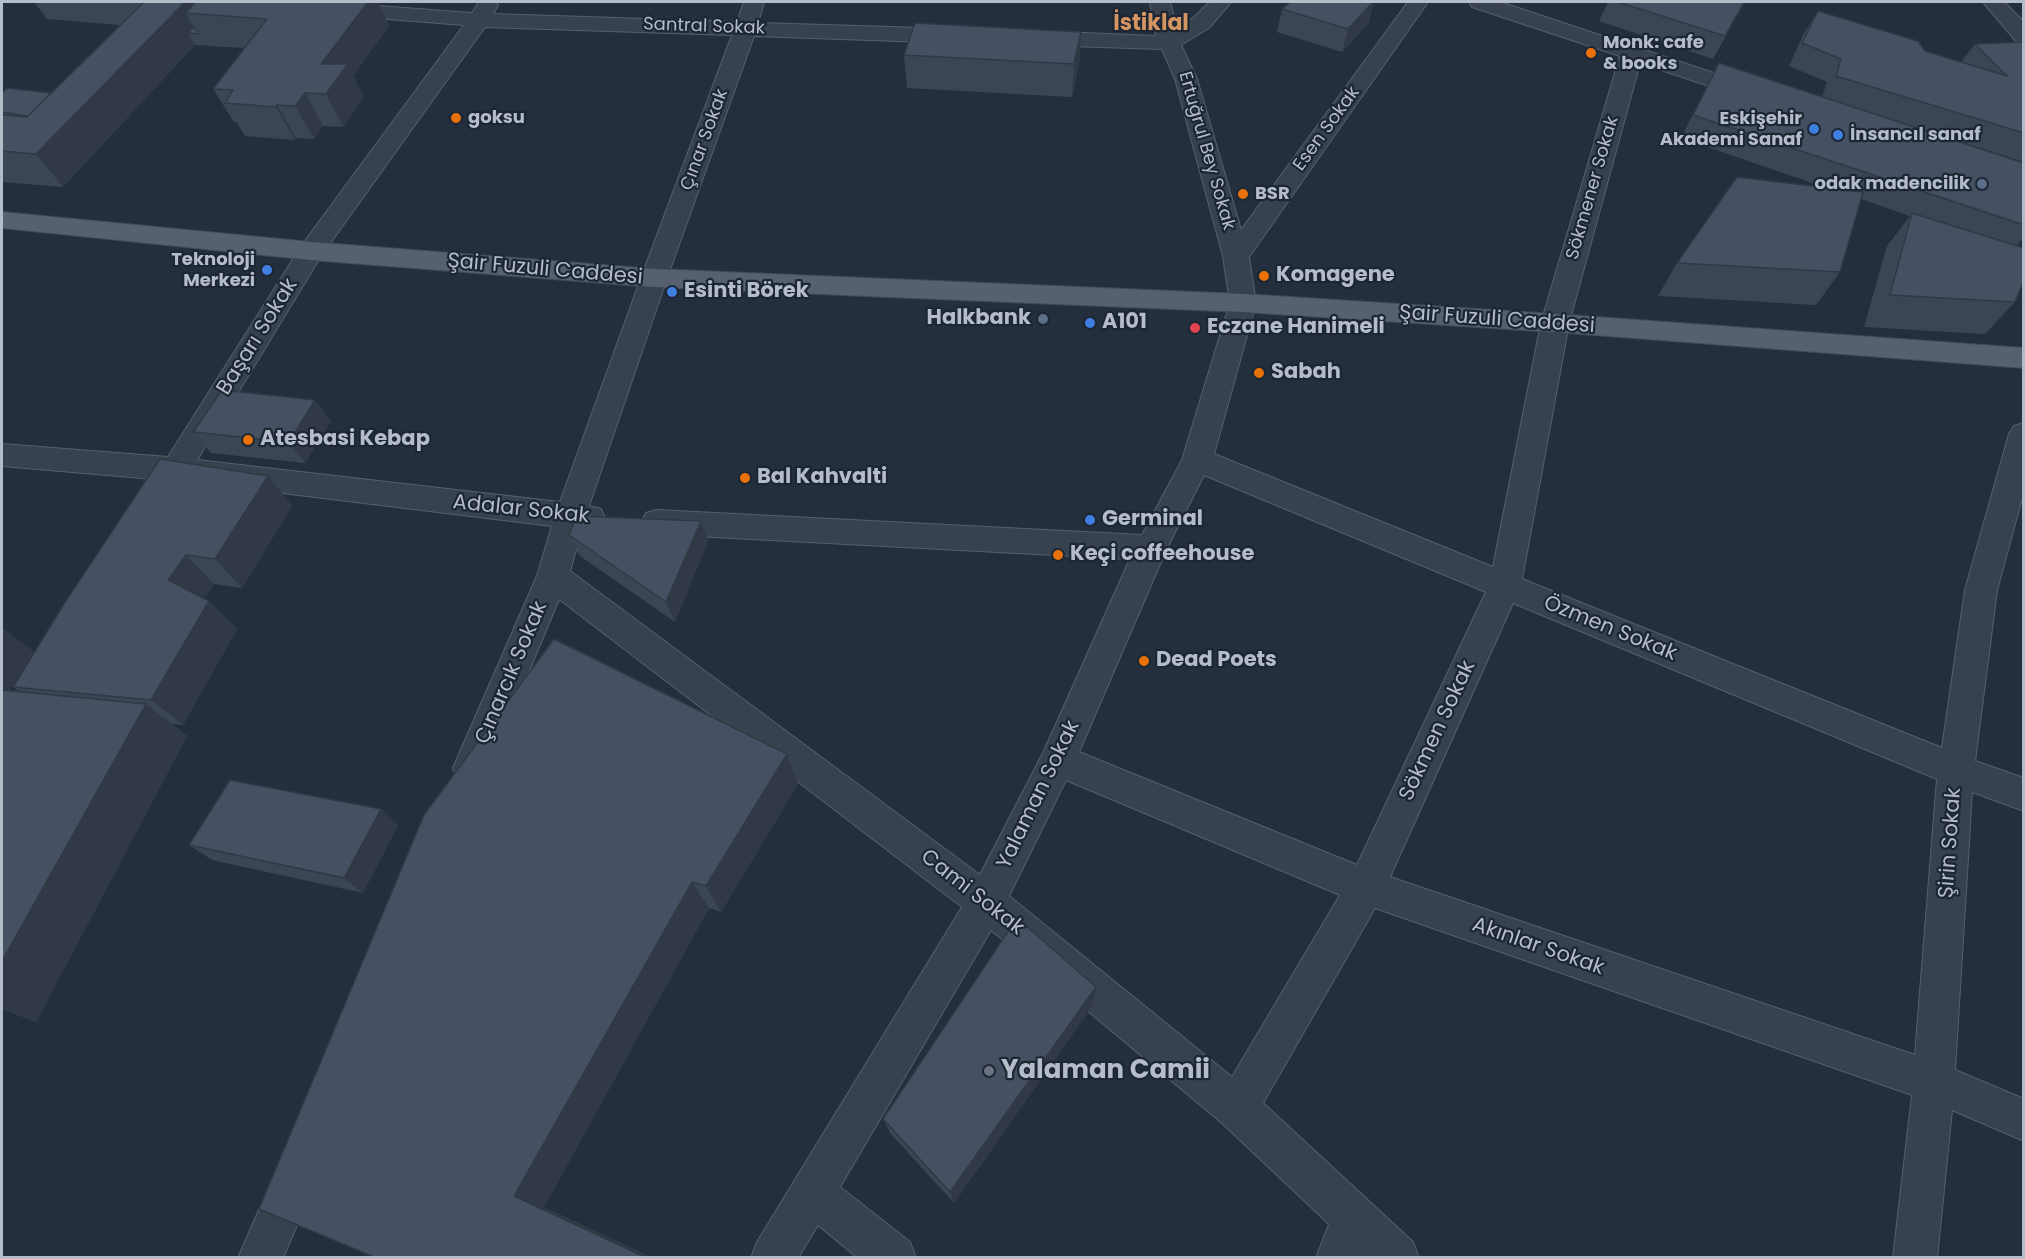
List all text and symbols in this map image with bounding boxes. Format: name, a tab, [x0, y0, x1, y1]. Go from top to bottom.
district label: İstiklal	[1113, 11, 1189, 37]
street label: Santral Sokak	[643, 14, 765, 40]
place label: Monk: cafe & books	[1603, 32, 1704, 74]
marker: Monk: cafe & books	[1584, 46, 1598, 60]
street label: Ertuğrul Bey Sokak	[1173, 69, 1239, 233]
street label: Esen Sokak	[1289, 83, 1365, 175]
street label: Çınar Sokak	[677, 86, 733, 194]
place label: goksu	[468, 107, 525, 129]
place label: Eskişehir Akademi Sanaf	[1660, 108, 1802, 150]
marker: goksu	[449, 111, 463, 125]
street label: Sökmener Sokak	[1562, 114, 1624, 262]
marker: Eskişehir Akademi Sanaf	[1807, 122, 1821, 136]
place label: İnsancıl sanaf	[1850, 124, 1981, 146]
marker: İnsancıl sanaf	[1831, 128, 1845, 142]
place label: odak madencilik	[1814, 173, 1970, 195]
marker: odak madencilik	[1975, 177, 1989, 191]
place label: BSR	[1255, 183, 1290, 205]
marker: BSR	[1236, 187, 1250, 201]
place label: Teknoloji Merkezi	[171, 249, 255, 292]
street label: Şair Fuzuli Caddesi	[446, 249, 644, 291]
marker: Teknoloji Merkezi	[260, 263, 274, 277]
place label: Komagene	[1276, 263, 1395, 289]
marker: Komagene	[1257, 269, 1271, 283]
street label: Başarı Sokak	[212, 274, 304, 400]
place label: Esinti Börek	[684, 279, 809, 305]
marker: Esinti Börek	[665, 285, 679, 299]
street label: Şair Fuzuli Caddesi	[1398, 301, 1596, 339]
place label: Halkbank	[927, 306, 1031, 332]
place label: A101	[1102, 310, 1147, 336]
marker: Halkbank	[1036, 312, 1050, 326]
place label: Eczane Hanimeli	[1207, 315, 1385, 341]
marker: A101	[1083, 316, 1097, 330]
marker: Eczane Hanimeli	[1188, 321, 1202, 335]
place label: Sabah	[1271, 360, 1341, 386]
marker: Sabah	[1252, 366, 1266, 380]
place label: Atesbasi Kebap	[260, 427, 430, 453]
marker: Atesbasi Kebap	[241, 433, 255, 447]
place label: Bal Kahvalti	[757, 465, 887, 491]
marker: Bal Kahvalti	[738, 471, 752, 485]
street label: Adalar Sokak	[452, 490, 590, 530]
place label: Germinal	[1102, 507, 1203, 533]
marker: Germinal	[1083, 513, 1097, 527]
place label: Keçi coffeehouse	[1070, 542, 1254, 568]
marker: Keçi coffeehouse	[1051, 548, 1065, 562]
street label: Özmen Sokak	[1540, 591, 1680, 667]
street label: Çınarcık Sokak	[471, 598, 553, 748]
place label: Dead Poets	[1156, 648, 1277, 674]
marker: Dead Poets	[1137, 654, 1151, 668]
street label: Sökmen Sokak	[1394, 657, 1482, 805]
street label: Yalaman Sokak	[992, 717, 1086, 873]
street label: Şirin Sokak	[1935, 787, 1967, 899]
street label: Cami Sokak	[915, 845, 1029, 941]
street label: Akınlar Sokak	[1469, 913, 1607, 981]
place label: Yalaman Camii	[1001, 1055, 1210, 1087]
marker: Yalaman Camii	[982, 1064, 996, 1078]

